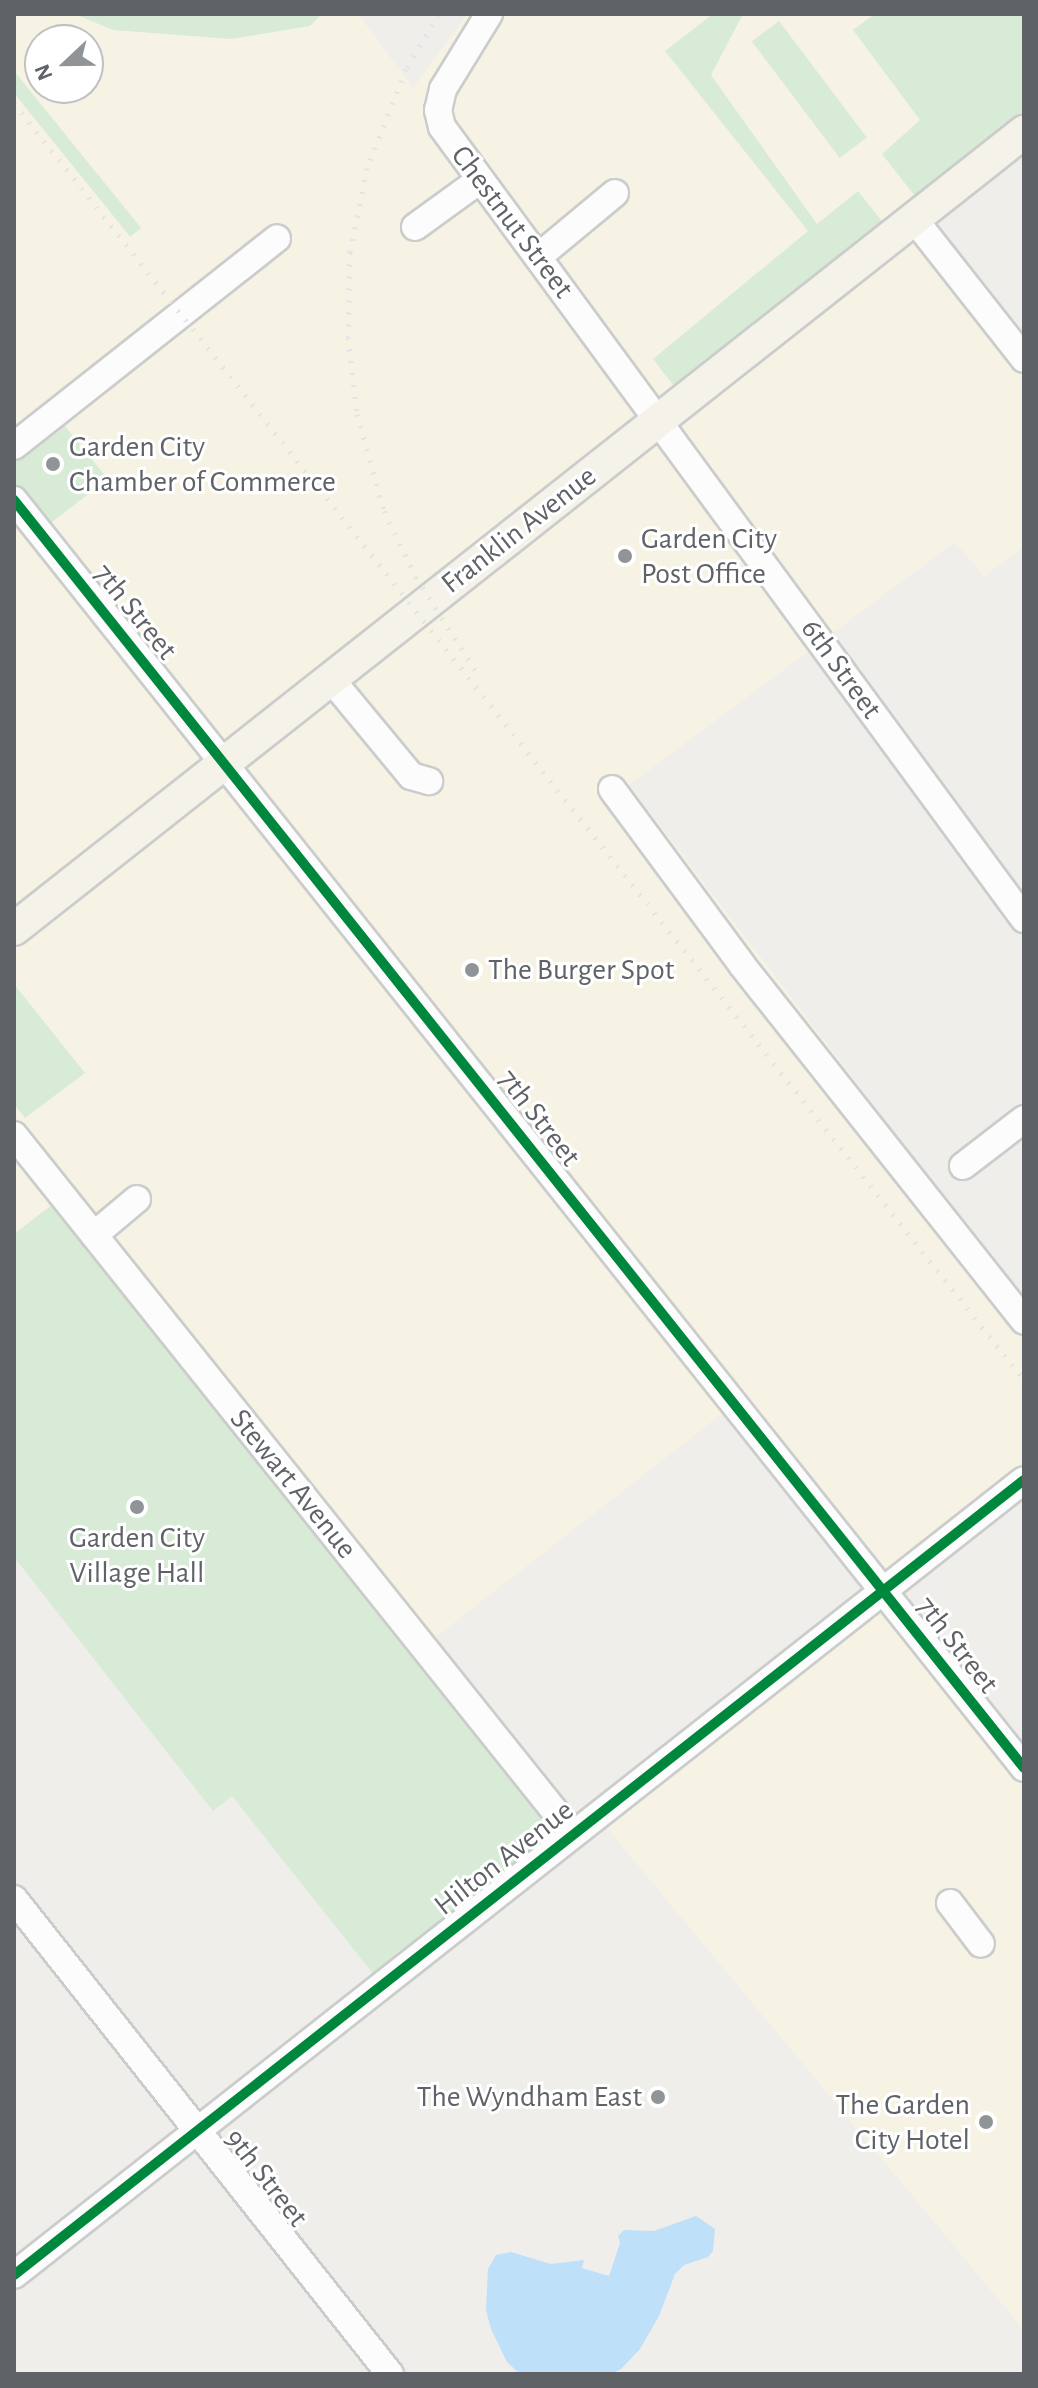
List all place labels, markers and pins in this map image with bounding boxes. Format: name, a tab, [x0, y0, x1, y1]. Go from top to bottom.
place label: Garden City Chamber of Commerce	[69, 429, 336, 500]
marker: Garden City Chamber of Commerce	[44, 455, 62, 473]
place label: Garden City Post Office	[641, 521, 777, 592]
marker: Garden City Post Office	[616, 547, 634, 565]
place label: The Burger Spot	[488, 952, 674, 988]
marker: The Burger Spot	[463, 961, 481, 979]
marker: Garden City Village Hall	[128, 1498, 146, 1516]
place label: Garden City Village Hall	[69, 1520, 205, 1590]
place label: The Wyndham East	[417, 2079, 642, 2115]
place label: The Garden City Hotel	[835, 2087, 970, 2158]
marker: The Wyndham East	[649, 2088, 667, 2106]
marker: The Garden City Hotel	[977, 2113, 995, 2131]

